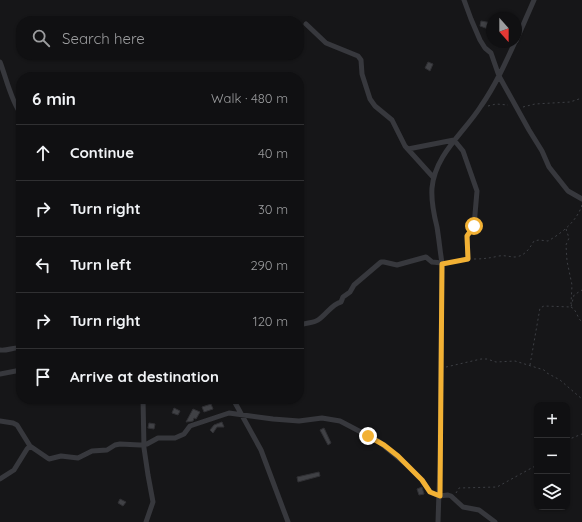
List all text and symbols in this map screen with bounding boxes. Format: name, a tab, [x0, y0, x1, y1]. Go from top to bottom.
north arrow	[486, 12, 522, 48]
search box	[16, 16, 304, 60]
icon: search	[30, 27, 52, 49]
text: Search here	[62, 29, 145, 48]
text: 6 min	[32, 88, 76, 109]
text: Walk · 480 m	[211, 90, 288, 106]
icon: ahead	[32, 142, 54, 164]
text: Continue	[70, 143, 134, 162]
text: 40 m	[258, 145, 288, 161]
icon: right	[32, 198, 54, 220]
text: Turn right	[70, 199, 141, 218]
text: 30 m	[258, 201, 288, 217]
route start	[465, 217, 483, 235]
icon: left	[32, 254, 54, 276]
text: Turn left	[70, 255, 132, 274]
text: 290 m	[250, 257, 288, 273]
icon: right	[32, 310, 54, 332]
text: Turn right	[70, 311, 141, 330]
text: 120 m	[253, 313, 288, 329]
icon: arrive	[32, 366, 54, 388]
text: Arrive at destination	[70, 367, 219, 386]
map controls	[534, 402, 570, 510]
button: +	[534, 402, 570, 438]
route end	[359, 427, 377, 445]
button: −	[534, 438, 570, 474]
button: layers	[534, 474, 570, 510]

